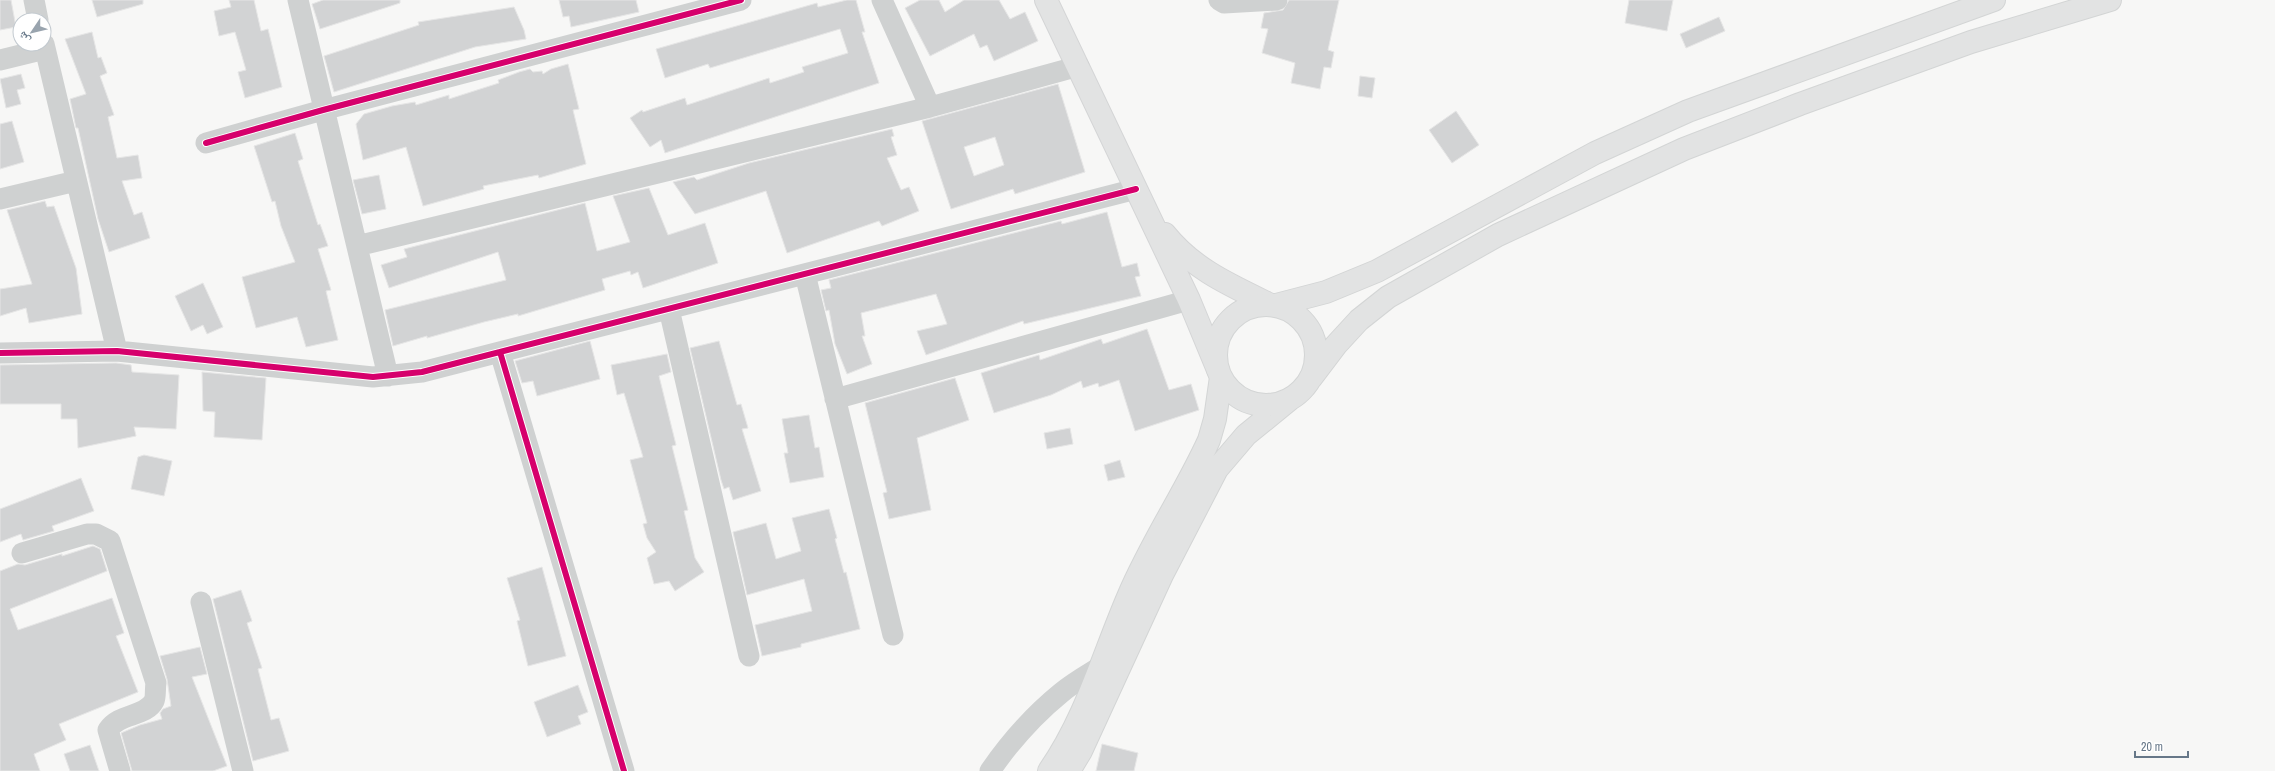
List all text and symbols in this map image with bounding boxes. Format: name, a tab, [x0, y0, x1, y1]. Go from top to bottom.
north arrow	[12, 12, 52, 52]
text: ش	[15, 28, 34, 47]
scale bar	[2135, 733, 2188, 759]
text: 20 m	[2141, 739, 2163, 755]

